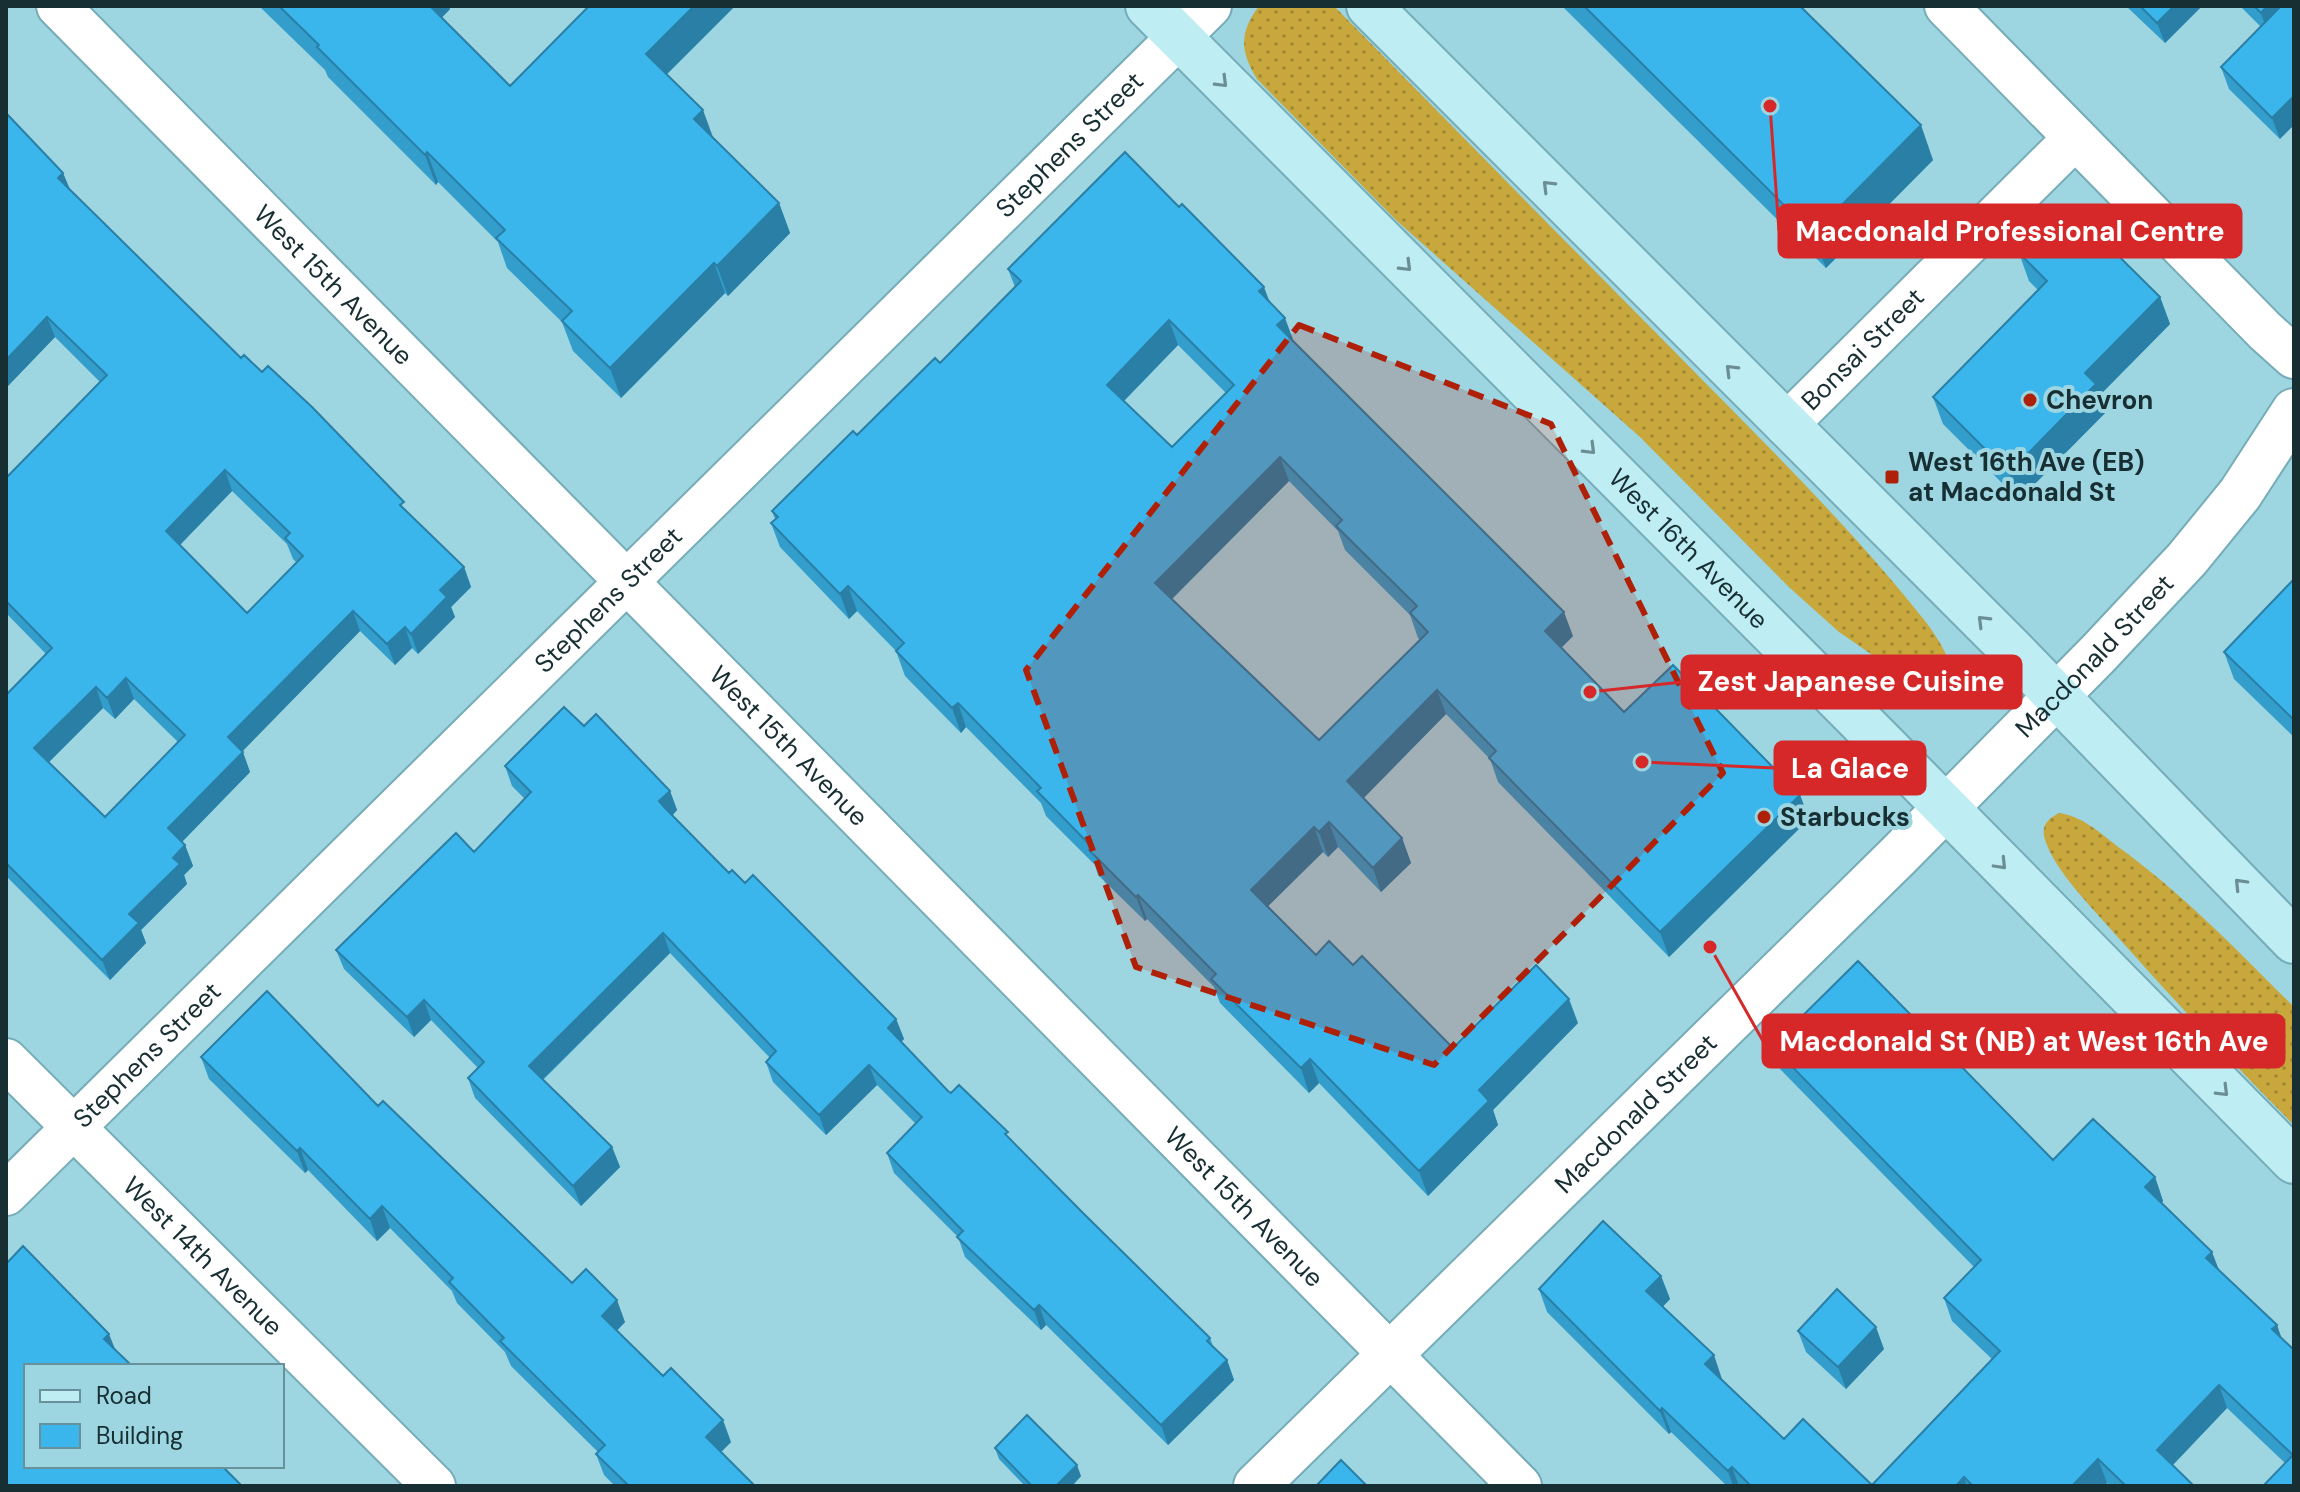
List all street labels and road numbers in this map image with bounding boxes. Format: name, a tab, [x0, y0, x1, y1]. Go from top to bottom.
street label: Stephens Street	[988, 64, 1151, 225]
street label: West 15th Avenue	[247, 197, 420, 372]
street label: Bonsai Street	[1794, 280, 1931, 417]
street label: West 16th Avenue	[1601, 461, 1776, 636]
street label: Stephens Street	[527, 519, 689, 680]
street label: Macdonald Street	[2008, 567, 2181, 745]
street label: West 15th Avenue	[702, 658, 876, 833]
street label: Stephens Street	[66, 975, 228, 1135]
street label: Macdonald Street	[1547, 1026, 1724, 1201]
street label: West 15th Avenue	[1157, 1119, 1331, 1294]
street label: West 14th Avenue	[116, 1169, 290, 1343]

